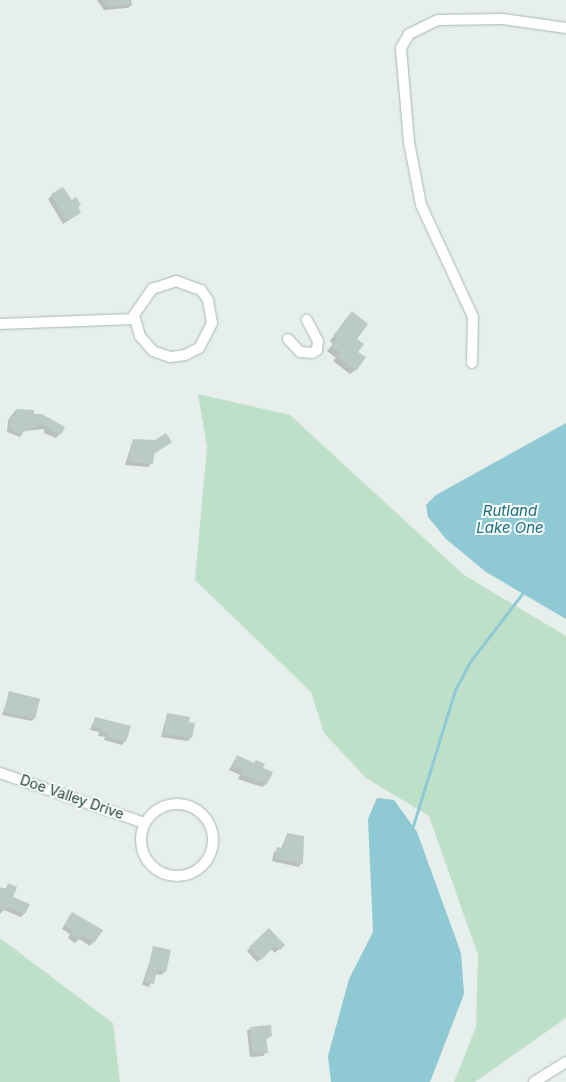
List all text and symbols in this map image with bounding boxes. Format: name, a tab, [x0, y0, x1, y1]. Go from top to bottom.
water label: Rutland Lake One	[476, 501, 544, 536]
street label: Doe Valley Drive	[18, 771, 126, 823]

